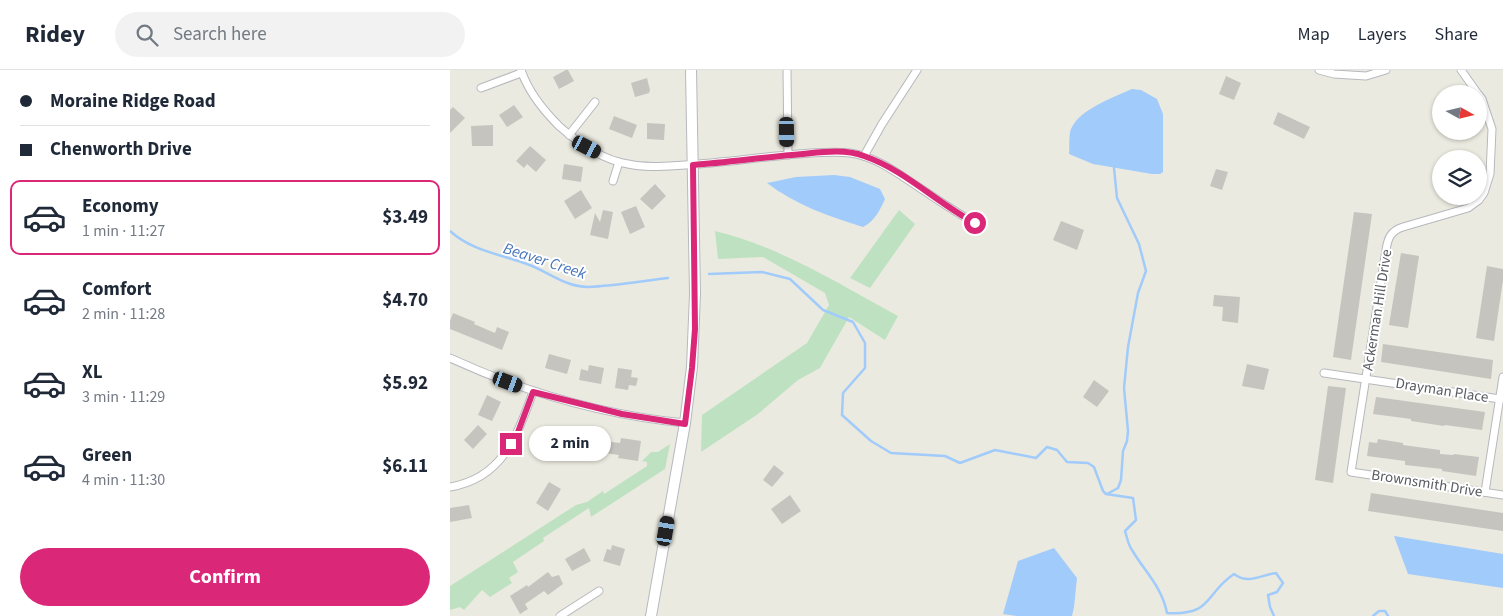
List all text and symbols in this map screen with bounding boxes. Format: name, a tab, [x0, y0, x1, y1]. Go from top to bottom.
search box	[115, 12, 465, 57]
text: Ridey	[25, 17, 85, 52]
icon: search	[133, 21, 161, 49]
text: Search here	[173, 21, 267, 48]
text: Map	[1298, 22, 1330, 47]
text: Layers	[1358, 22, 1407, 47]
text: Share	[1435, 22, 1478, 47]
north arrow	[1432, 85, 1488, 140]
map controls	[1432, 85, 1487, 205]
text: Moraine Ridge Road	[50, 88, 216, 115]
car	[779, 117, 794, 147]
car	[570, 134, 603, 160]
text: Chenworth Drive	[50, 136, 192, 163]
button: layers	[1432, 150, 1487, 205]
text: Economy	[82, 193, 159, 220]
icon: car	[22, 195, 67, 240]
text: $3.49	[382, 204, 428, 231]
route start	[964, 212, 986, 234]
text: 1 min · 11:27	[82, 220, 165, 242]
water label: Beaver Creek	[500, 237, 589, 285]
street label: Ackerman Hill Drive	[1358, 248, 1397, 372]
text: Comfort	[82, 276, 152, 303]
icon: car	[22, 278, 67, 323]
text: $4.70	[382, 287, 428, 314]
text: 2 min · 11:28	[82, 303, 165, 325]
text: XL	[82, 359, 103, 386]
icon: car	[22, 361, 67, 406]
text: $5.92	[382, 370, 428, 397]
car	[491, 370, 524, 394]
street label: Drayman Place	[1394, 373, 1490, 408]
text: 3 min · 11:29	[82, 386, 165, 408]
callout: 2 min	[528, 426, 611, 462]
text: 2 min	[551, 432, 589, 454]
route end	[500, 433, 522, 455]
text: Green	[82, 442, 132, 469]
icon: car	[22, 444, 67, 489]
text: $6.11	[382, 453, 428, 480]
street label: Brownsmith Drive	[1370, 464, 1484, 503]
text: 4 min · 11:30	[82, 469, 165, 491]
car	[656, 515, 675, 547]
button: Confirm	[20, 548, 430, 606]

